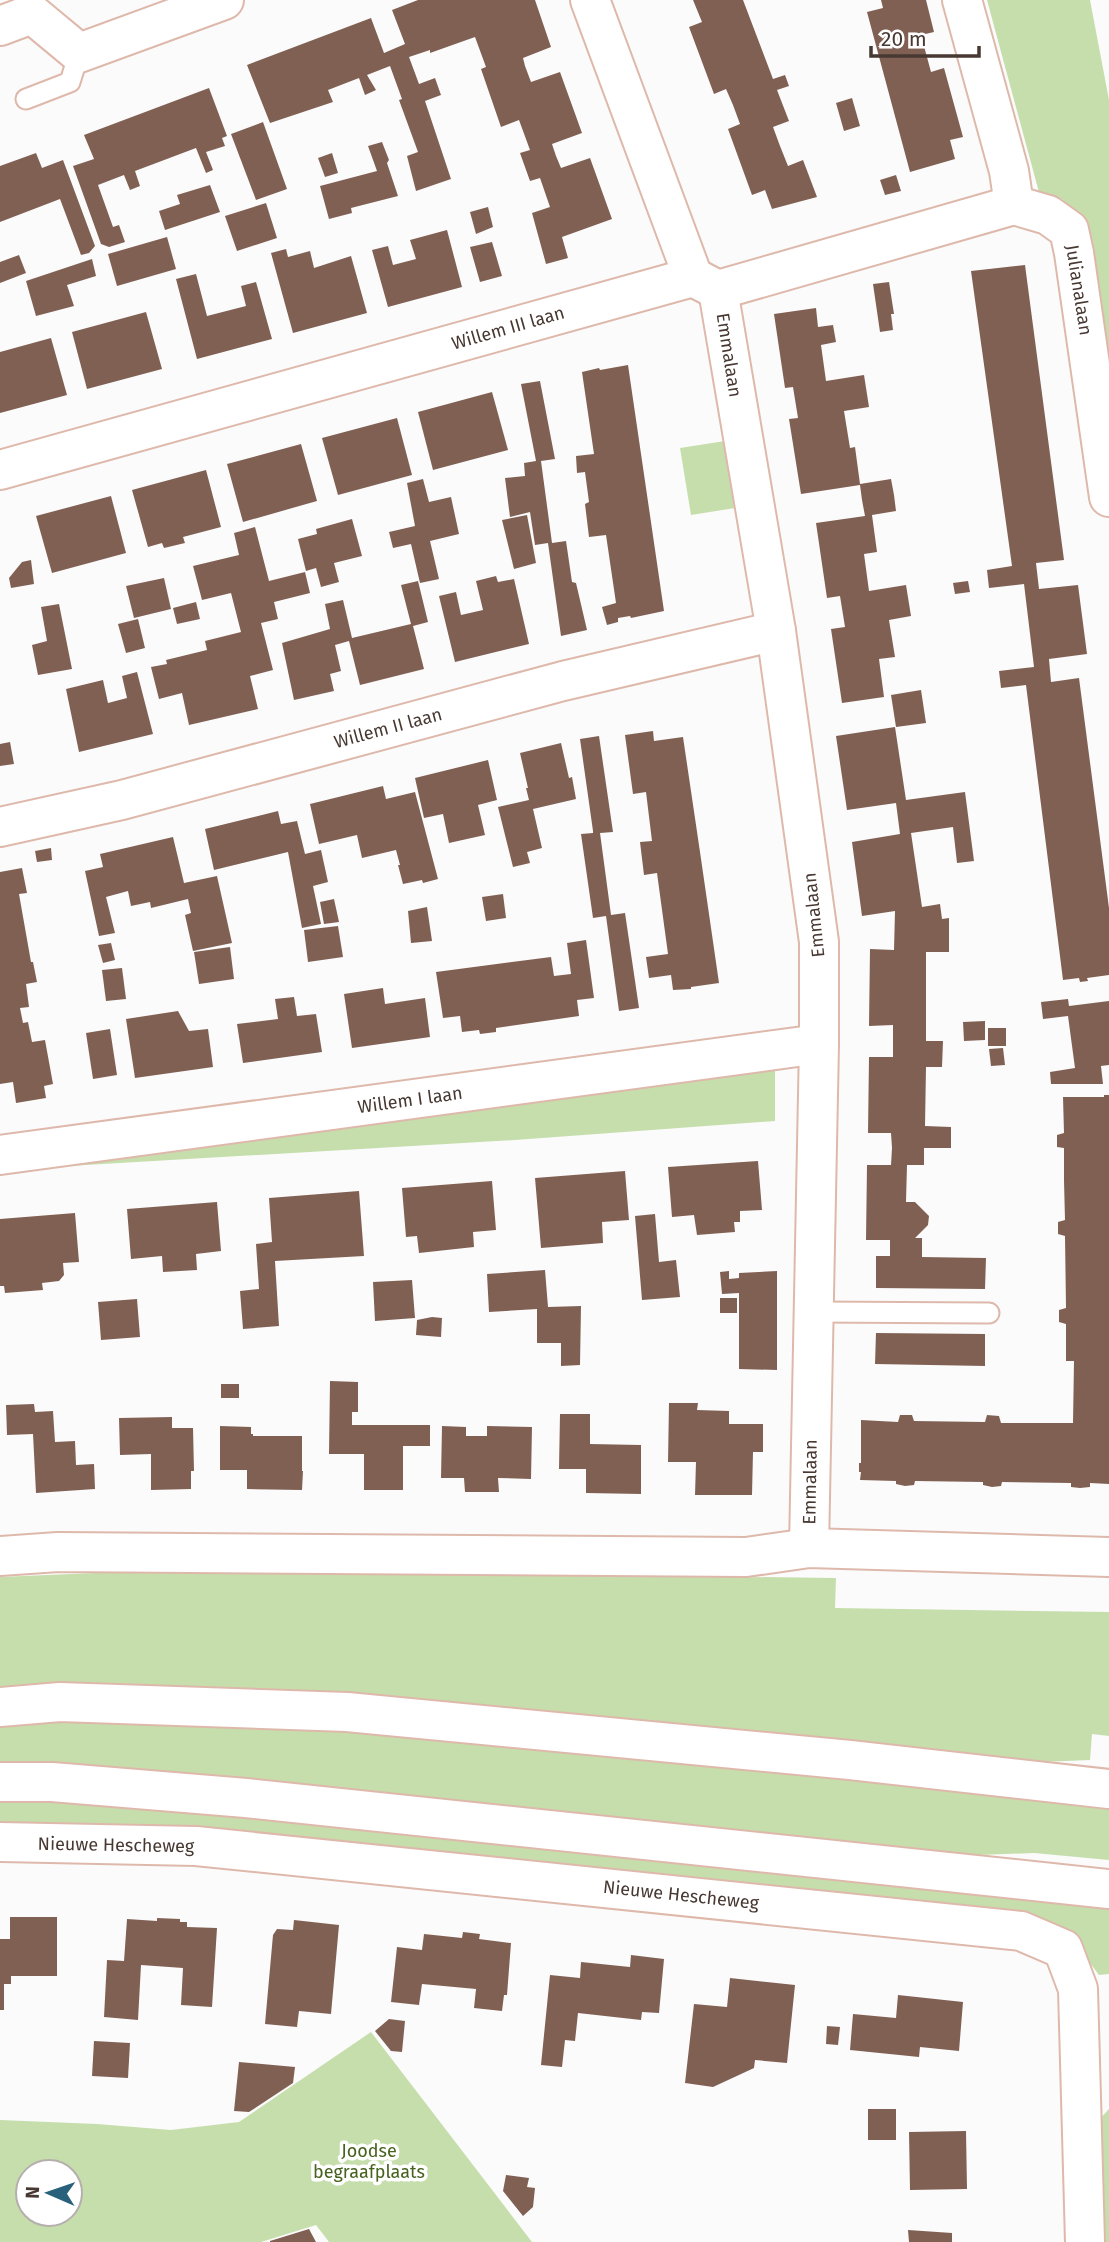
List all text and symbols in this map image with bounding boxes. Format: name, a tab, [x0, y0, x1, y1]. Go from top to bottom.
scale bar	[871, 14, 979, 58]
text: 20 m	[881, 26, 927, 52]
street label: Julianalaan	[1061, 243, 1097, 337]
street label: Willem III laan	[449, 301, 567, 355]
street label: Emmalaan	[711, 311, 747, 399]
street label: Willem II laan	[332, 703, 444, 753]
street label: Emmalaan	[799, 872, 829, 958]
street label: Willem I laan	[356, 1082, 464, 1118]
street label: Emmalaan	[798, 1439, 822, 1525]
street label: Nieuwe Hescheweg	[37, 1833, 195, 1857]
street label: Nieuwe Hescheweg	[602, 1876, 761, 1914]
park label: Joodse begraafplaats	[313, 2140, 425, 2183]
north arrow	[14, 2158, 84, 2228]
text: N	[21, 2186, 44, 2199]

